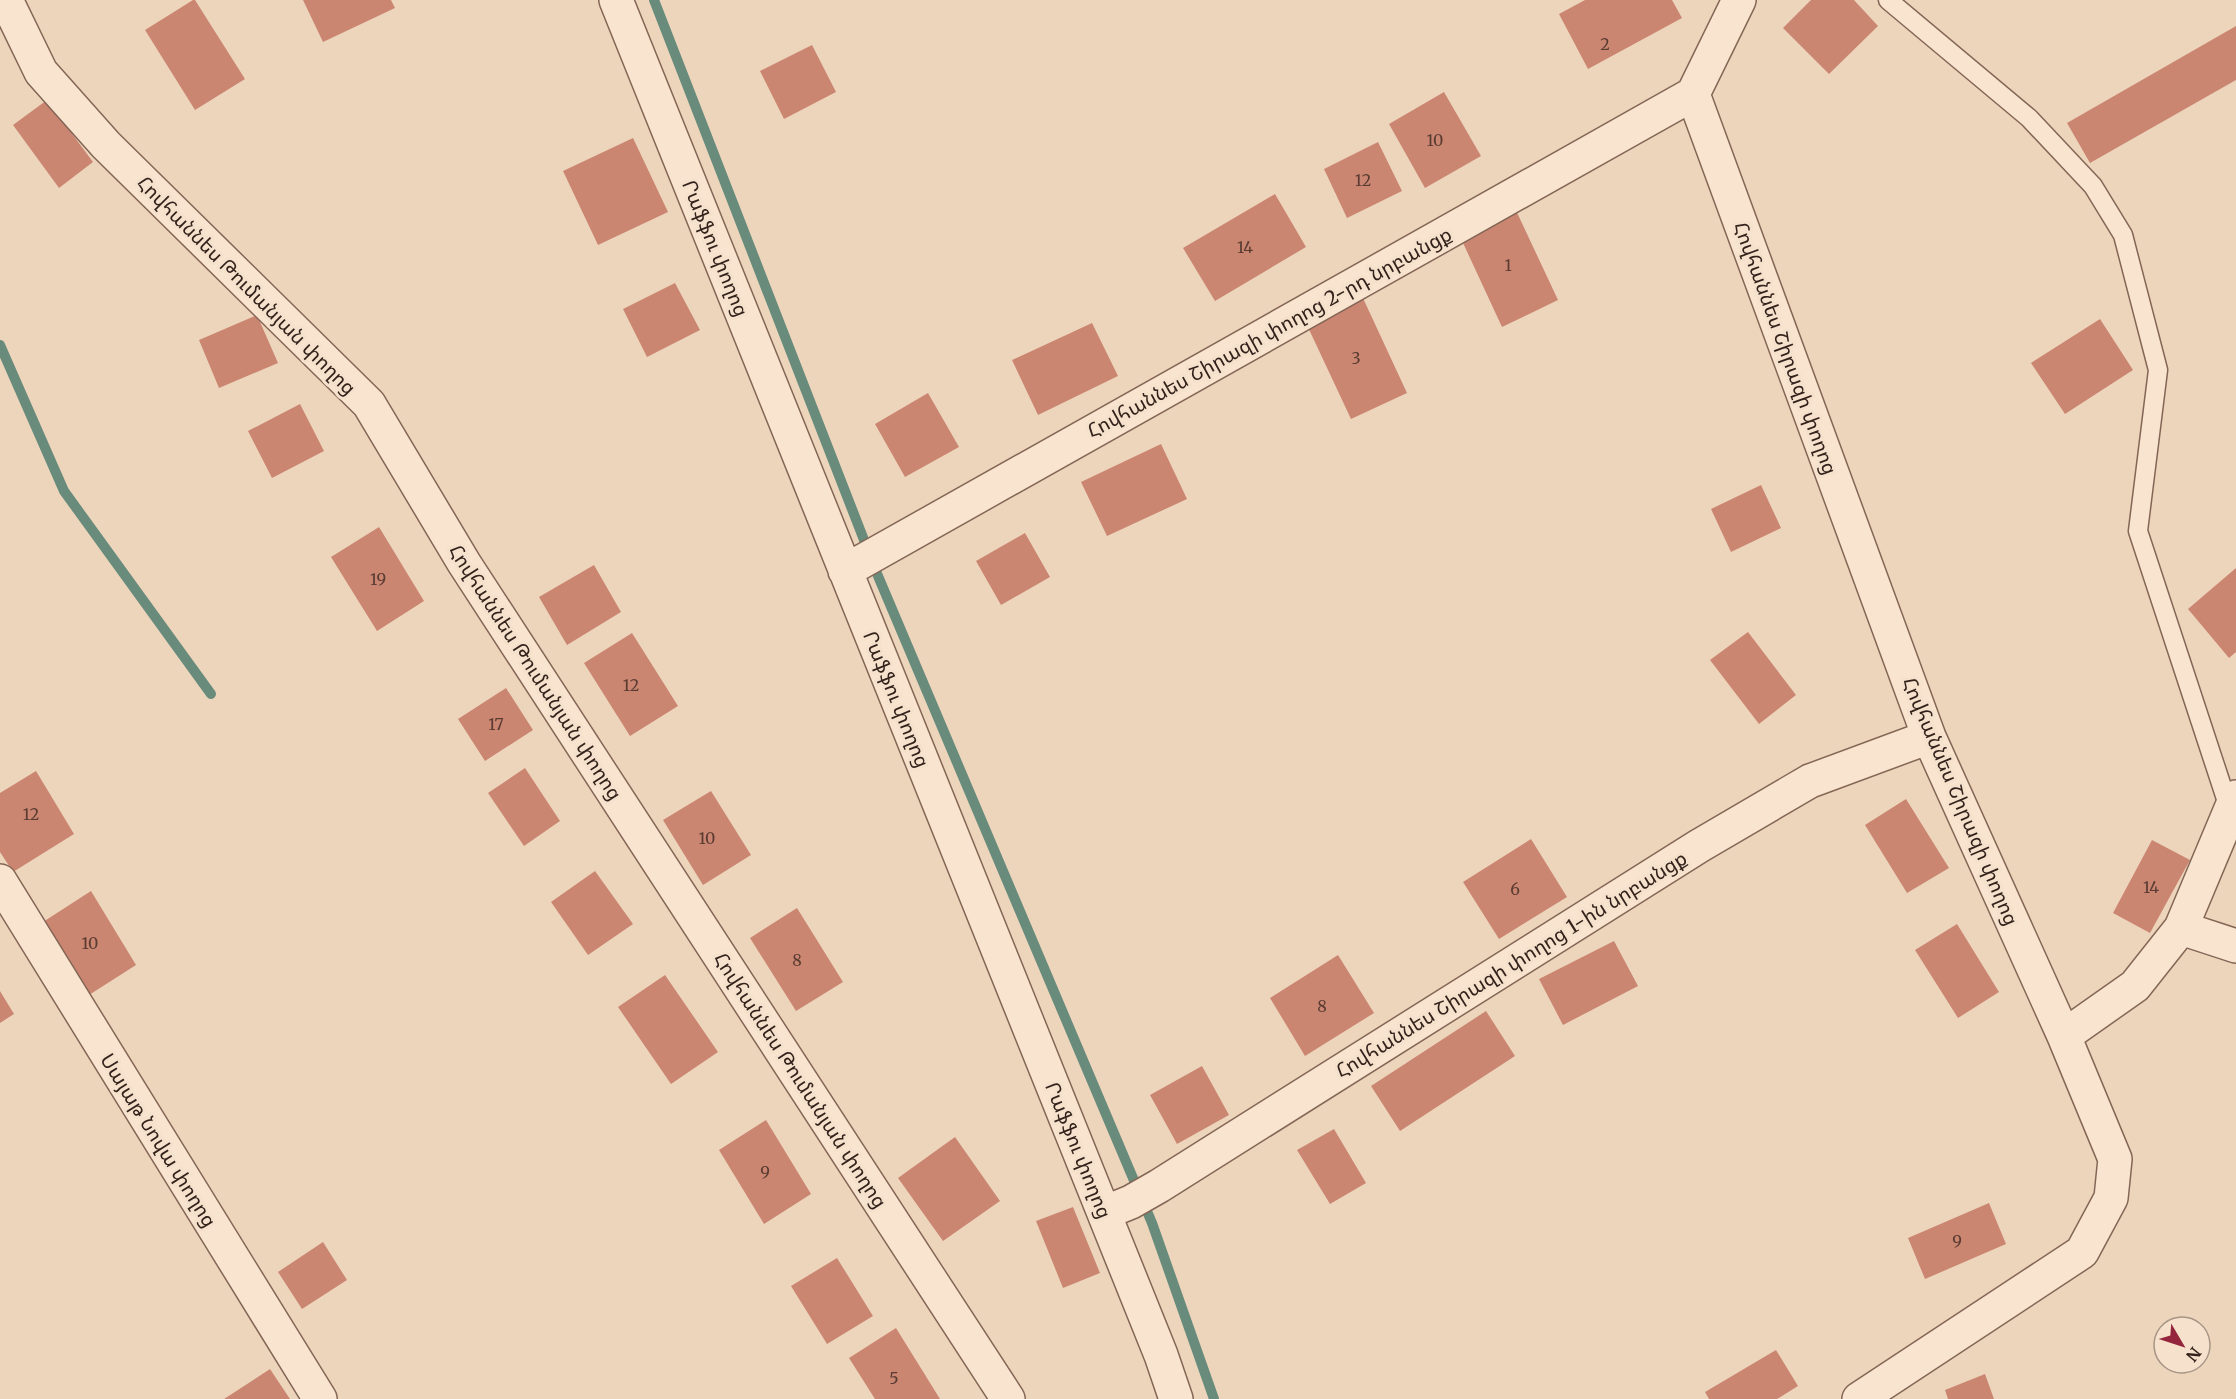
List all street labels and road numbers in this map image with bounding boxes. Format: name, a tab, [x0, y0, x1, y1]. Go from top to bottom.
street label: Հովհաննես Թումանյան փողոց	[132, 170, 362, 400]
street label: Րաֆֆու փողոց	[677, 176, 755, 320]
street label: Հովհաննես Շիրազի փողոց	[1729, 218, 1843, 478]
street label: Հովհաննես Շիրազի փողոց 2-րդ նրբանցք	[1082, 221, 1456, 443]
street label: Հովհաննես Թումանյան փողոց	[444, 539, 628, 805]
street label: Րաֆֆու փողոց	[858, 627, 936, 771]
street label: Հովհաննես Շիրազի փողոց	[1897, 673, 2025, 929]
street label: Հովհաննես Շիրազի փողոց 1-ին նրբանցք	[1331, 845, 1691, 1083]
street label: Հովհաննես Թումանյան փողոց	[709, 947, 893, 1213]
street label: Սայաթ Նովա փողոց	[95, 1048, 223, 1232]
street label: Րաֆֆու փողոց	[1040, 1078, 1118, 1222]

